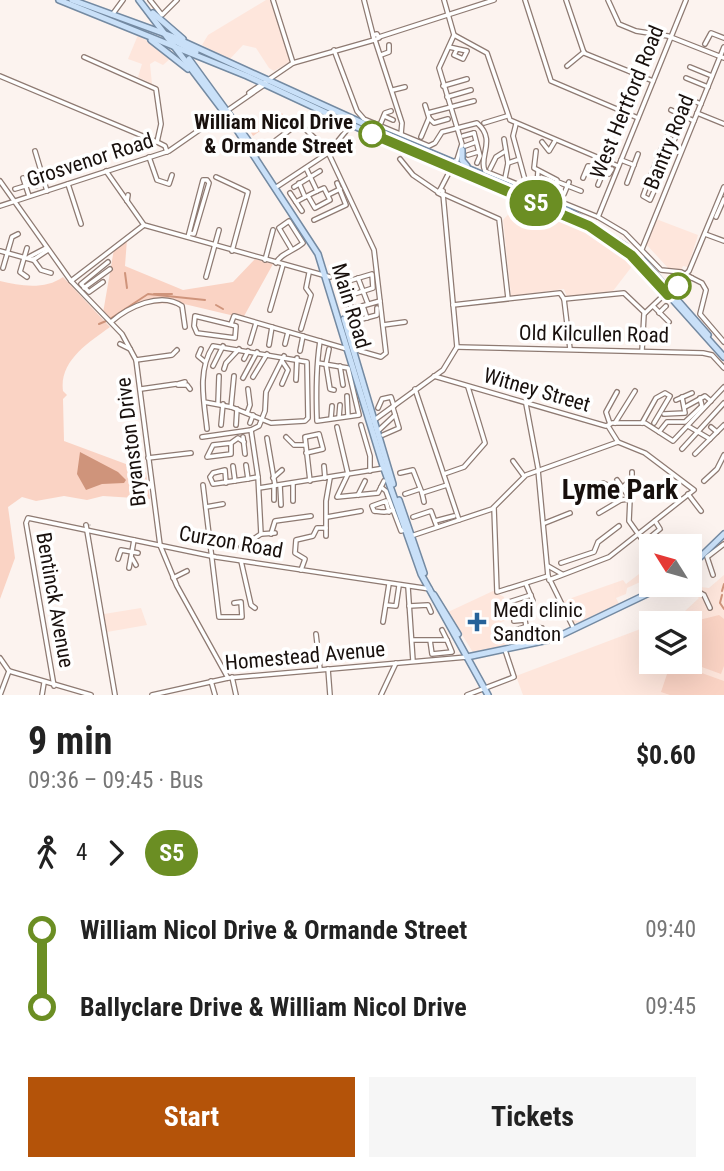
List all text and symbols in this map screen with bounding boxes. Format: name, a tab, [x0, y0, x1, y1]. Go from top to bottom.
street label: West Hertford Road	[585, 22, 669, 182]
street label: Bantry Road	[639, 91, 699, 193]
place label: William Nicol Drive & Ormande Street	[194, 110, 353, 158]
marker: William Nicol Drive & Ormande Street	[359, 121, 385, 147]
street label: Grosvenor Road	[24, 128, 156, 192]
line badge: S5	[504, 180, 568, 226]
text: S5	[523, 189, 549, 217]
street label: Main Road	[327, 260, 375, 352]
unlabelled marker	[665, 273, 691, 299]
street label: Old Kilcullen Road	[519, 321, 669, 347]
street label: Witney Street	[481, 363, 593, 417]
street label: Bryanston Drive	[111, 376, 151, 508]
district label: Lyme Park	[562, 473, 679, 506]
street label: Curzon Road	[177, 521, 285, 563]
street label: Bentinck Avenue	[31, 530, 79, 670]
north arrow	[639, 534, 702, 597]
map controls	[639, 534, 702, 674]
place label: Medi clinic Sandton	[493, 598, 583, 646]
button: layers	[639, 611, 702, 674]
marker: Medi clinic Sandton	[467, 612, 487, 632]
street label: Homestead Avenue	[224, 637, 386, 675]
text: 9 min	[28, 719, 112, 763]
text: $0.60	[636, 740, 696, 770]
text: 09:36 – 09:45 · Bus	[28, 767, 204, 794]
icon: walk	[28, 834, 66, 872]
icon: forward	[97, 834, 135, 872]
text: 4	[76, 839, 87, 866]
text: S5	[159, 839, 184, 867]
text: William Nicol Drive & Ormande Street	[80, 915, 467, 945]
text: 09:40	[645, 916, 696, 943]
text: Ballyclare Drive & William Nicol Drive	[80, 992, 467, 1022]
text: 09:45	[645, 993, 696, 1020]
button: Start	[28, 1077, 355, 1157]
button: Tickets	[369, 1077, 696, 1157]

